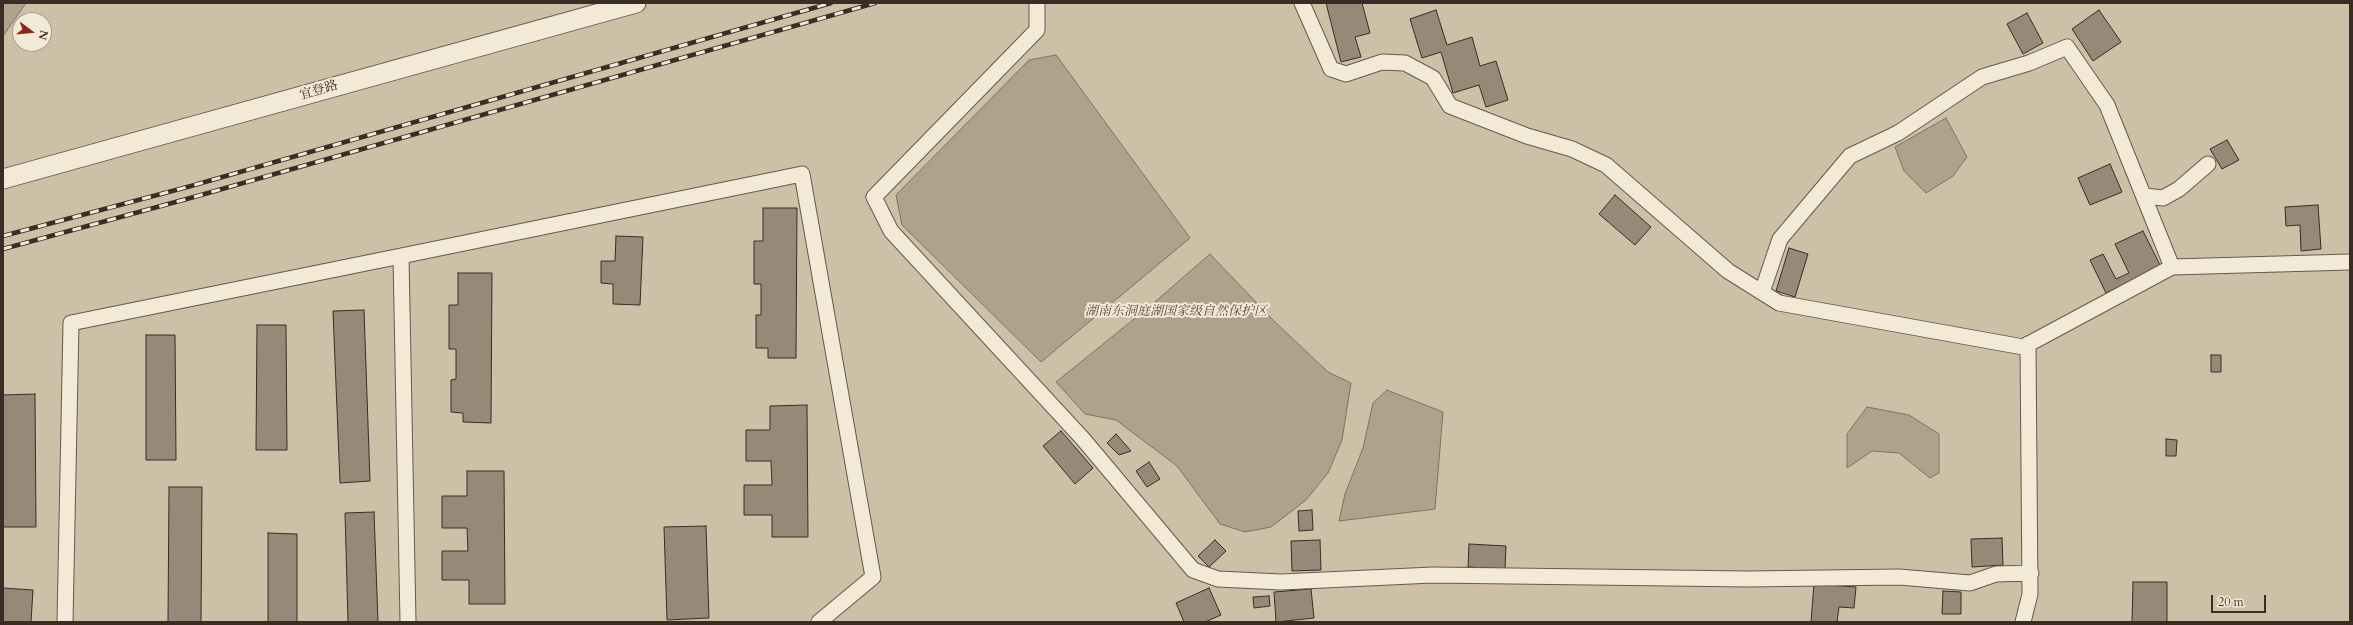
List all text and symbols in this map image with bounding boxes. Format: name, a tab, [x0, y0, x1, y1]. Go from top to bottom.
north arrow	[12, 12, 52, 52]
text: N	[35, 29, 52, 42]
street label: 宜登路	[298, 78, 340, 104]
park label: 湖南东洞庭湖国家级自然保护区	[1085, 304, 1267, 320]
scale bar	[2213, 587, 2268, 613]
text: 20 m	[2218, 594, 2244, 610]

